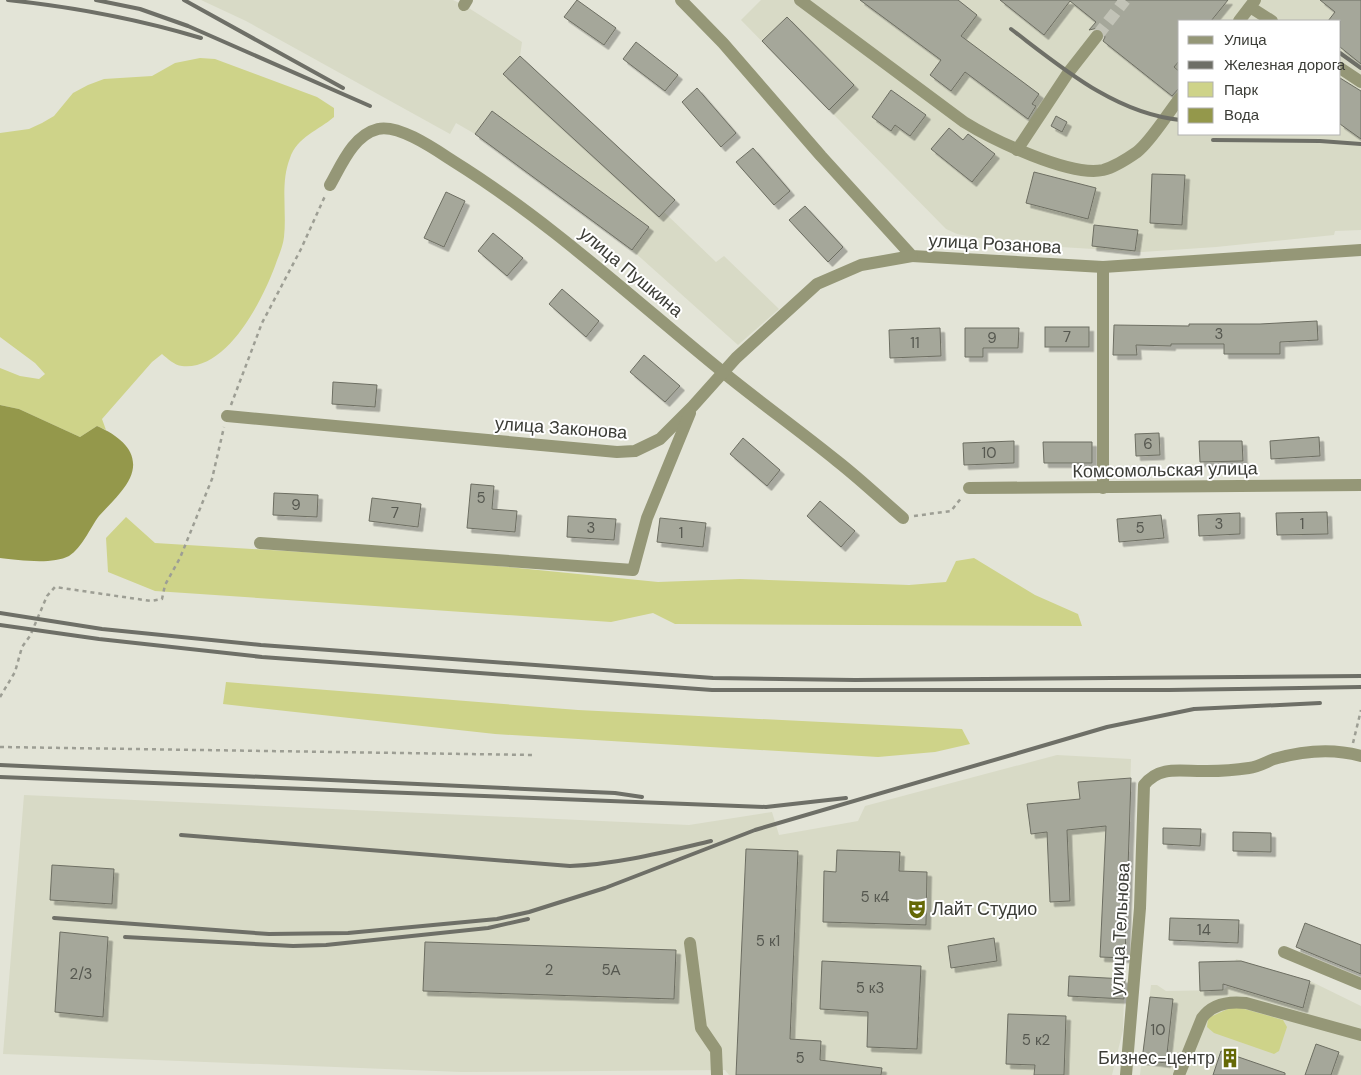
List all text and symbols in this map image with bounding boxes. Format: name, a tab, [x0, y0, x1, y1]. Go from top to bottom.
legend	[1178, 20, 1341, 135]
text: Улица	[1224, 30, 1267, 50]
text: Железная дорога	[1224, 55, 1346, 75]
text: Парк	[1224, 80, 1258, 100]
text: Вода	[1224, 105, 1260, 125]
street label: улица Пушкина	[574, 221, 689, 323]
street label: улица Розанова	[928, 229, 1063, 260]
house number: 3	[1215, 324, 1223, 344]
house number: 7	[1063, 327, 1071, 347]
house number: 9	[987, 328, 997, 348]
house number: 11	[910, 333, 920, 353]
street label: улица Законова	[494, 411, 629, 445]
house number: 6	[1143, 434, 1153, 454]
house number: 10	[982, 443, 996, 463]
street label: Комсомольская улица	[1072, 456, 1259, 484]
house number: 5	[476, 488, 486, 508]
house number: 9	[291, 495, 301, 515]
house number: 7	[391, 503, 399, 523]
house number: 3	[1215, 514, 1223, 534]
house number: 1	[1300, 514, 1304, 534]
house number: 3	[587, 518, 595, 538]
house number: 5	[1135, 518, 1145, 538]
house number: 1	[679, 523, 683, 543]
street label: улица Тельнова	[1105, 861, 1136, 996]
house number: 5 к4	[861, 887, 889, 907]
place label: Лайт Студио	[932, 897, 1037, 921]
theatre icon: Лайт Студио	[906, 898, 928, 920]
house number: 14	[1197, 920, 1211, 940]
house number: 5 к1	[756, 931, 780, 951]
house number: 2	[545, 960, 553, 980]
house number: 5А	[601, 960, 621, 980]
house number: 2/3	[70, 964, 92, 984]
house number: 5 к3	[856, 978, 884, 998]
house number: 10	[1151, 1020, 1165, 1040]
house number: 5 к2	[1022, 1030, 1050, 1050]
place label: Бизнес-центр	[1098, 1046, 1215, 1070]
building icon: Бизнес-центр	[1219, 1047, 1241, 1069]
house number: 5	[795, 1048, 805, 1068]

